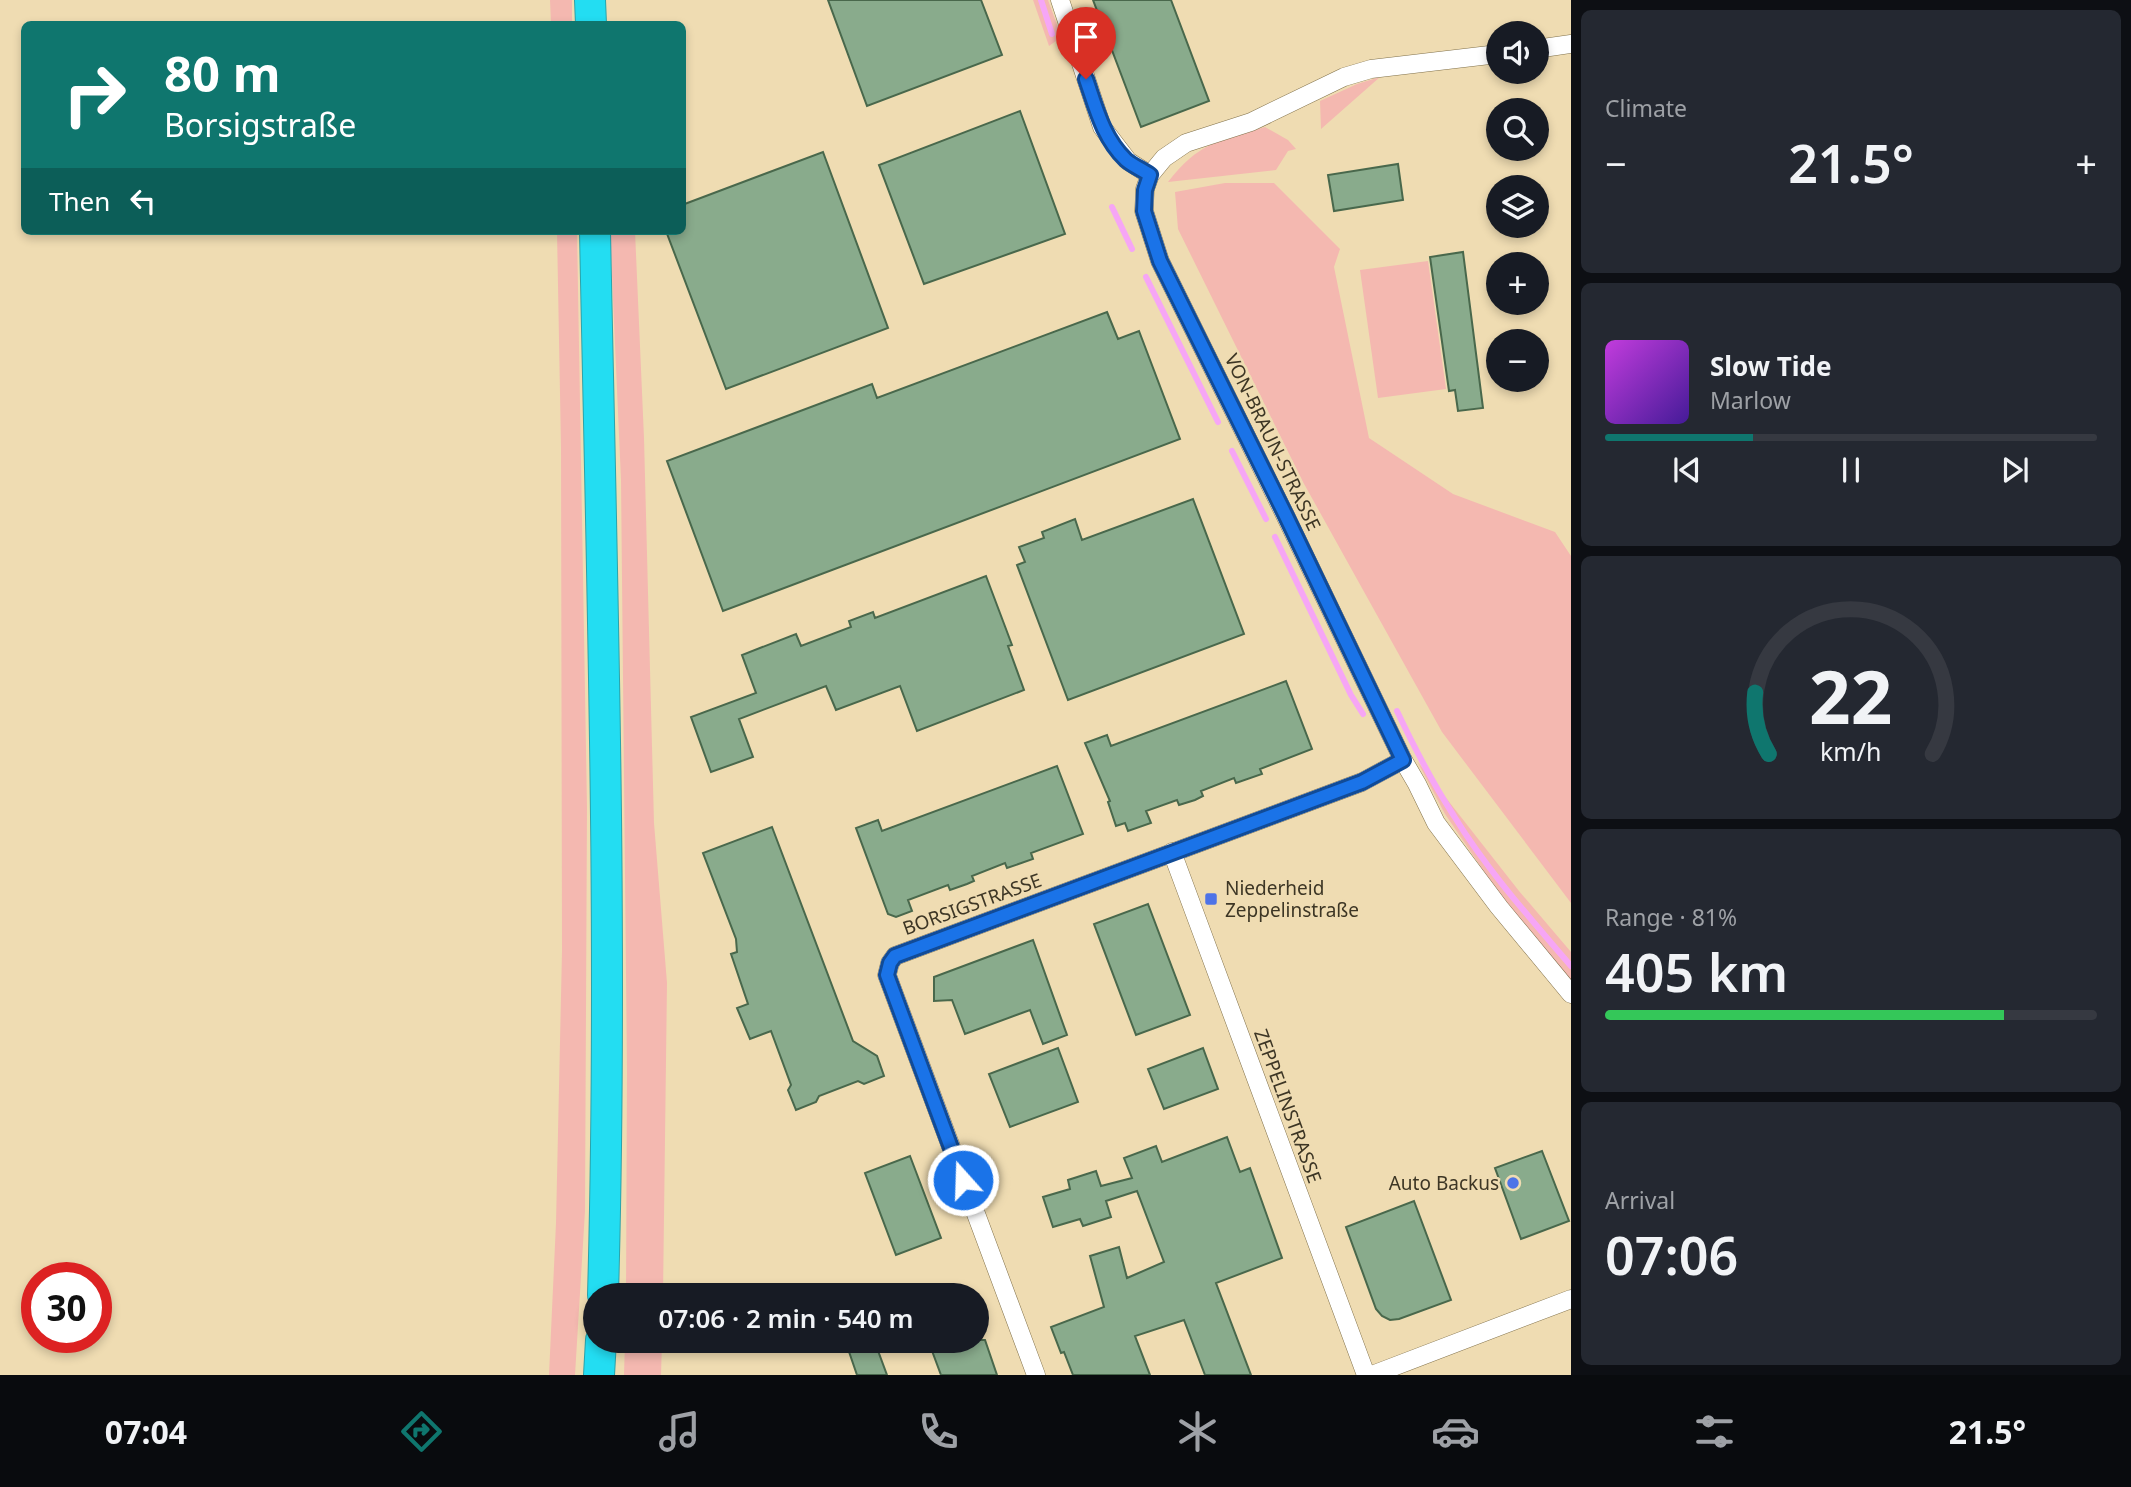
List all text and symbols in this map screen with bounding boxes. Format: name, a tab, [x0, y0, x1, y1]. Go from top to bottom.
pin	[1056, 7, 1116, 79]
icon: arrive	[1067, 18, 1105, 56]
map controls	[1486, 21, 1549, 392]
button: sound	[1486, 21, 1549, 84]
text: 80 m	[164, 40, 281, 106]
icon: right	[49, 49, 140, 140]
text: Climate	[1605, 92, 1687, 124]
button: search	[1486, 98, 1549, 161]
text: Borsigstraße	[164, 103, 356, 146]
text: 21.5°	[1788, 127, 1914, 198]
text: −	[1605, 137, 1627, 189]
text: +	[2075, 137, 2097, 189]
button: layers	[1486, 175, 1549, 238]
icon: left	[124, 182, 162, 220]
text: Then	[49, 183, 110, 219]
button: +	[1486, 252, 1549, 315]
button: −	[1486, 329, 1549, 392]
text: Slow Tide	[1710, 348, 1832, 384]
street label: VON-BRAUN-STRASSE	[1219, 349, 1327, 535]
text: Marlow	[1710, 384, 1791, 416]
icon: previous	[1668, 451, 1706, 489]
icon: pause	[1832, 451, 1870, 489]
icon: next	[1996, 451, 2034, 489]
text: 22	[1809, 646, 1893, 745]
text: km/h	[1820, 733, 1882, 767]
street label: BORSIGSTRASSE	[899, 867, 1045, 941]
place label: Niederheid Zeppelinstraße	[1225, 875, 1359, 923]
marker: Niederheid Zeppelinstraße	[1203, 891, 1219, 907]
text: Range · 81%	[1605, 901, 1737, 933]
text: 405 km	[1605, 936, 1788, 1007]
street label: ZEPPELINSTRASSE	[1248, 1025, 1328, 1187]
position arrow	[926, 1143, 1000, 1217]
place label: Auto Backus	[1389, 1170, 1499, 1196]
marker: Auto Backus	[1505, 1175, 1521, 1191]
text: Arrival	[1605, 1184, 1675, 1216]
text: 07:06	[1605, 1219, 1738, 1290]
speed limit sign: 30	[21, 1262, 112, 1353]
text: 07:06 · 2 min · 540 m	[659, 1300, 913, 1336]
icon: directions	[397, 1407, 446, 1456]
icon: music	[655, 1407, 704, 1456]
icon: phone	[914, 1407, 963, 1456]
icon: climate	[1173, 1407, 1222, 1456]
icon: car	[1431, 1407, 1480, 1456]
icon: filters	[1690, 1407, 1739, 1456]
text: 07:04	[105, 1410, 187, 1453]
text: 21.5°	[1949, 1410, 2026, 1453]

